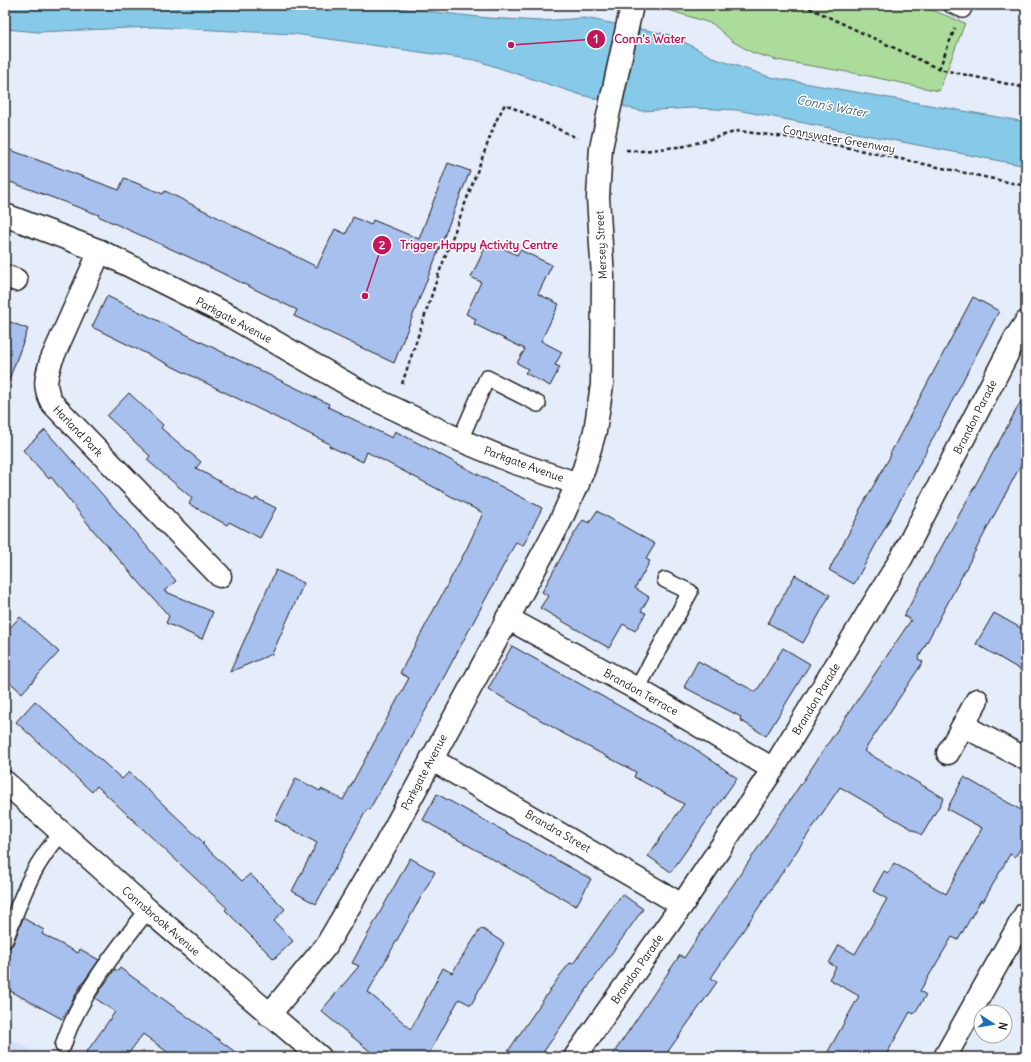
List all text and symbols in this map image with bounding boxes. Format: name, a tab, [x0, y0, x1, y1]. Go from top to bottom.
callout: Conn's Water	[586, 27, 693, 51]
text: 1	[594, 31, 598, 46]
text: Conn's Water	[614, 31, 686, 46]
water label: Conn's Water	[795, 92, 871, 121]
street label: Connswater Greenway	[782, 122, 896, 156]
street label: Mersey Street	[592, 210, 610, 280]
callout: Trigger Happy Activity Centre	[372, 233, 566, 257]
text: 2	[379, 237, 386, 252]
text: Trigger Happy Activity Centre	[400, 237, 559, 253]
street label: Parkgate Avenue	[194, 294, 274, 346]
street label: Brandon Parade	[950, 377, 1000, 456]
street label: Harland Park	[50, 403, 106, 460]
street label: Parkgate Avenue	[482, 443, 566, 485]
street label: Brandon Parade	[789, 660, 843, 738]
street label: Brandon Terrace	[601, 666, 681, 718]
street label: Parkgate Avenue	[398, 732, 450, 812]
street label: Brandra Street	[523, 807, 593, 856]
street label: Connsbrook Avenue	[119, 883, 203, 959]
street label: Brandon Parade	[608, 932, 666, 1006]
north arrow	[973, 1004, 1013, 1044]
text: N	[995, 1021, 1010, 1031]

